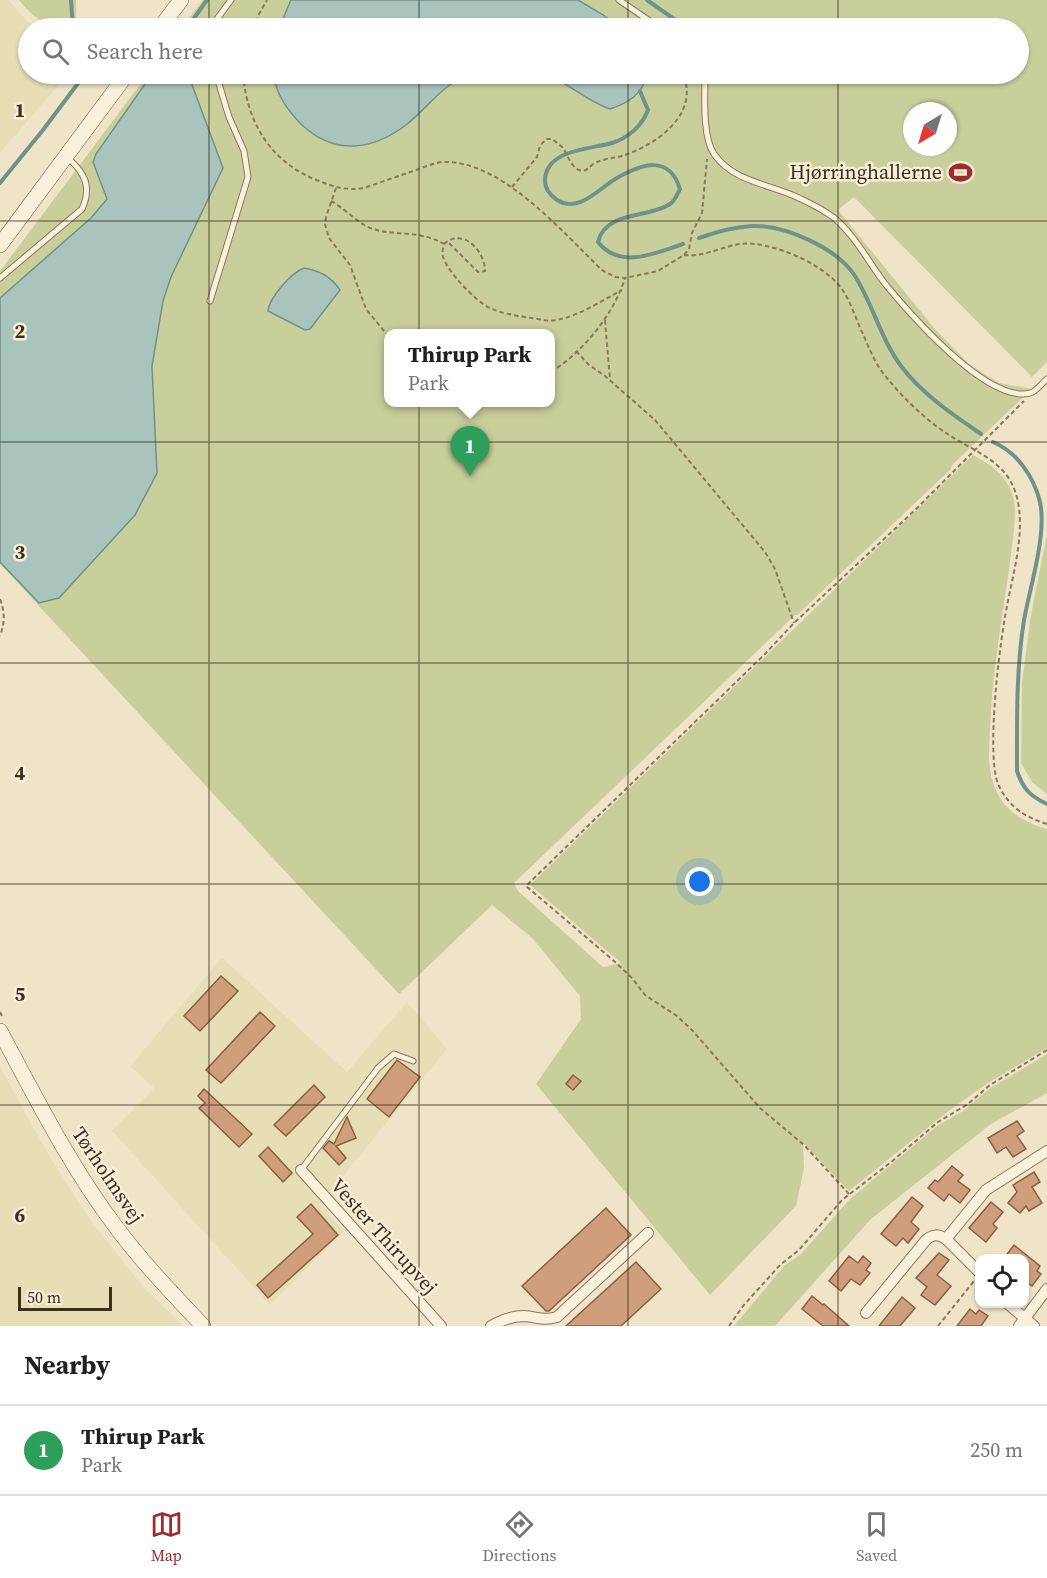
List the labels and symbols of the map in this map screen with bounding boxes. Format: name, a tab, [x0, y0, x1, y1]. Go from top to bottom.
text: 1	[15, 96, 25, 124]
north arrow	[903, 102, 957, 156]
place label: Hjørringhallerne	[789, 158, 942, 186]
sports icon: Hjørringhallerne	[947, 159, 973, 185]
text: 2	[15, 317, 26, 345]
pin: 1	[450, 426, 490, 476]
text: 3	[15, 538, 26, 566]
text: 4	[15, 759, 26, 787]
your location	[685, 867, 714, 896]
text: 5	[15, 980, 26, 1008]
street label: Tørholmsvej	[65, 1121, 151, 1229]
street label: Vester Thirupvej	[324, 1172, 444, 1300]
text: 6	[15, 1201, 26, 1229]
scale bar	[18, 1284, 112, 1312]

